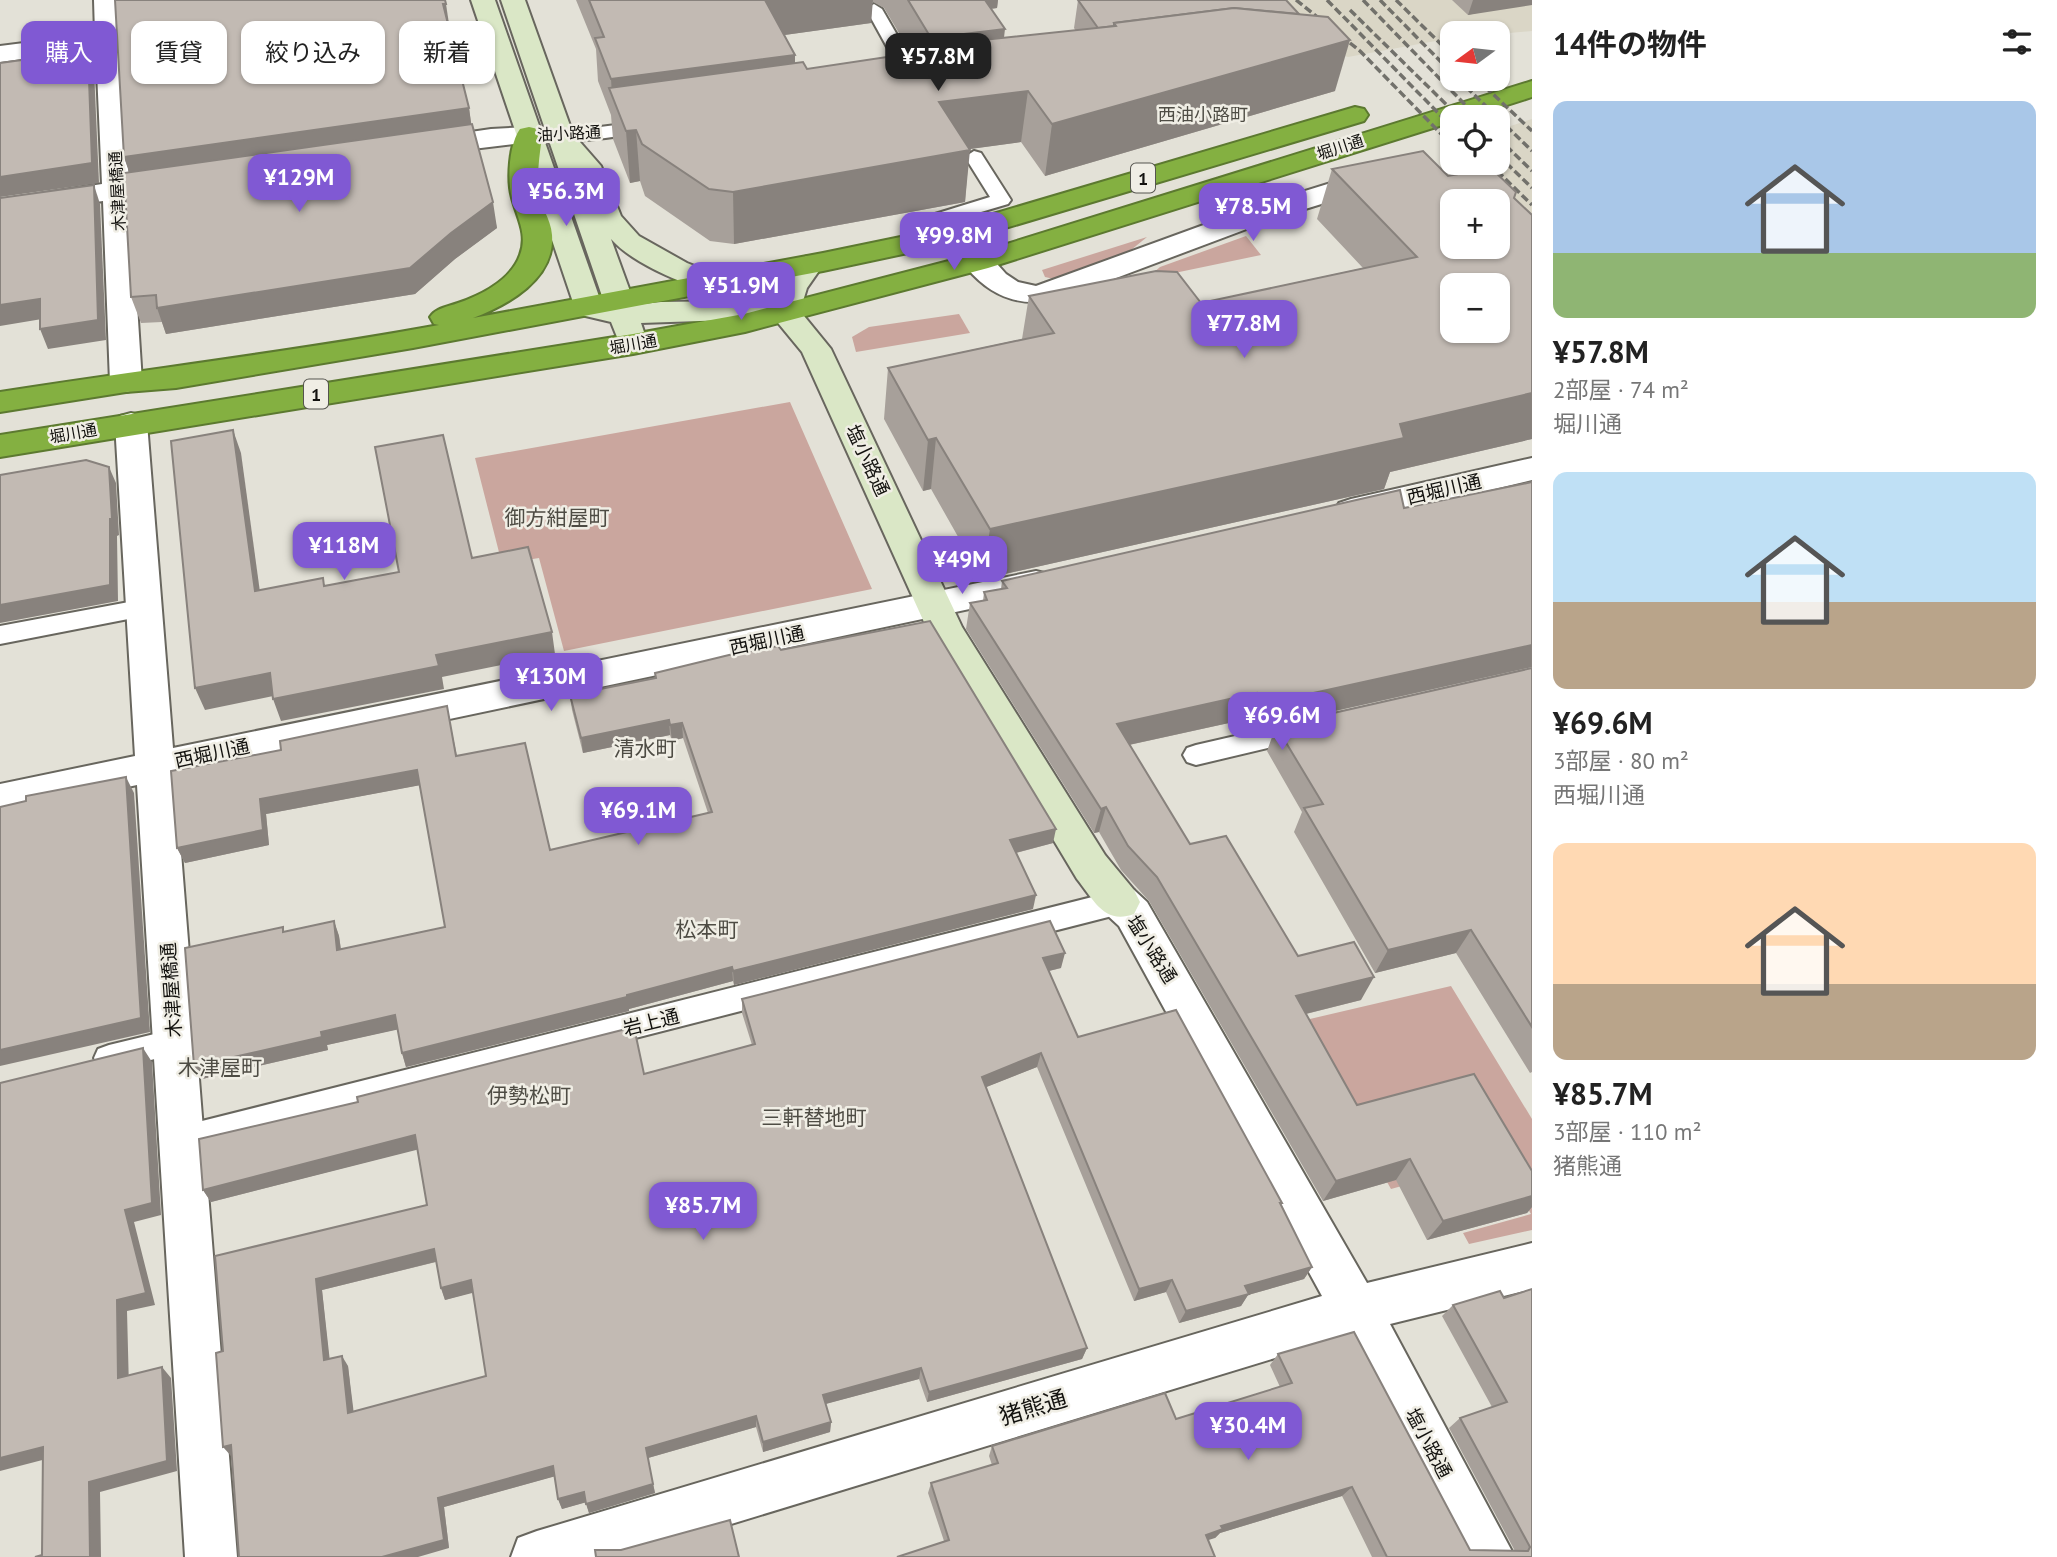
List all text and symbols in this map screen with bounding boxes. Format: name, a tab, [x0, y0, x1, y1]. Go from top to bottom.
chip: 購入	[21, 21, 117, 84]
chip: 賃貸	[131, 21, 227, 84]
chip: 絞り込み	[241, 21, 385, 84]
chip: 新着	[399, 21, 495, 84]
north arrow	[1440, 21, 1510, 91]
map controls	[1440, 21, 1510, 343]
icon: filters	[1998, 23, 2036, 61]
text: 14件の物件	[1553, 24, 1707, 63]
pin: ¥57.8M	[881, 34, 995, 93]
text: ¥57.8M	[901, 41, 975, 70]
district label: 西油小路町	[1158, 103, 1248, 126]
button: locate	[1440, 105, 1510, 175]
street label: 油小路通	[537, 121, 601, 145]
street label: 堀川通	[1314, 130, 1366, 164]
icon: home	[1732, 146, 1858, 272]
street label: 木津屋橋通	[105, 151, 129, 231]
pin: ¥129M	[250, 154, 348, 214]
text: ¥129M	[264, 162, 334, 191]
road number: 1	[1131, 163, 1155, 192]
pin: ¥56.3M	[509, 168, 623, 228]
text: ¥56.3M	[528, 176, 604, 205]
pin: ¥78.5M	[1196, 184, 1310, 243]
button: +	[1440, 189, 1510, 259]
text: ¥78.5M	[1215, 191, 1291, 220]
pin: ¥99.8M	[897, 212, 1011, 272]
text: ¥99.8M	[916, 220, 992, 249]
pin: ¥51.9M	[684, 262, 798, 322]
text: ¥51.9M	[703, 270, 779, 299]
button: −	[1440, 273, 1510, 343]
pin: ¥77.8M	[1187, 300, 1301, 360]
text: ¥77.8M	[1207, 308, 1281, 337]
street label: 堀川通	[608, 330, 658, 358]
text: ¥57.8M	[1553, 332, 1649, 371]
text: 2部屋 · 74 m²	[1553, 375, 1689, 404]
road number: 1	[304, 380, 328, 408]
text: 堀川通	[1553, 409, 1622, 438]
street label: 堀川通	[48, 419, 98, 447]
street label: 塩小路通	[841, 420, 895, 500]
street label: 西堀川通	[1404, 469, 1484, 509]
district label: 御方紺屋町	[505, 504, 610, 531]
icon: home	[1732, 517, 1858, 643]
pin: ¥118M	[295, 522, 393, 582]
text: ¥118M	[309, 530, 379, 559]
pin: ¥49M	[921, 536, 1003, 596]
text: ¥49M	[933, 544, 991, 573]
street label: 西堀川通	[727, 620, 807, 660]
pin: ¥130M	[502, 654, 600, 713]
text: ¥130M	[516, 661, 586, 690]
pin: ¥69.6M	[1225, 692, 1339, 752]
text: ¥69.6M	[1244, 700, 1320, 729]
text: ¥69.6M	[1553, 703, 1652, 742]
street label: 西堀川通	[172, 733, 252, 773]
district label: 清水町	[614, 735, 677, 762]
text: 3部屋 · 80 m²	[1553, 746, 1689, 775]
text: 西堀川通	[1553, 780, 1645, 809]
pin: ¥69.1M	[581, 788, 695, 847]
text: ¥69.1M	[600, 795, 676, 824]
icon: home	[1732, 888, 1858, 1014]
street label: 塩小路通	[1122, 910, 1182, 988]
district label: 松本町	[676, 916, 739, 943]
street label: 木津屋橋通	[156, 942, 186, 1038]
street label: 岩上通	[620, 1003, 682, 1041]
district label: 木津屋町	[178, 1054, 262, 1081]
text: ¥85.7M	[1553, 1074, 1652, 1113]
district label: 伊勢松町	[487, 1082, 571, 1109]
district label: 三軒替地町	[762, 1104, 867, 1131]
text: 3部屋 · 110 m²	[1553, 1117, 1701, 1146]
text: 猪熊通	[1553, 1151, 1622, 1180]
pin: ¥85.7M	[646, 1182, 760, 1242]
text: ¥85.7M	[665, 1190, 741, 1219]
street label: 猪熊通	[996, 1383, 1070, 1431]
pin: ¥30.4M	[1191, 1402, 1305, 1462]
street label: 塩小路通	[1401, 1404, 1457, 1482]
text: ¥30.4M	[1210, 1410, 1286, 1439]

